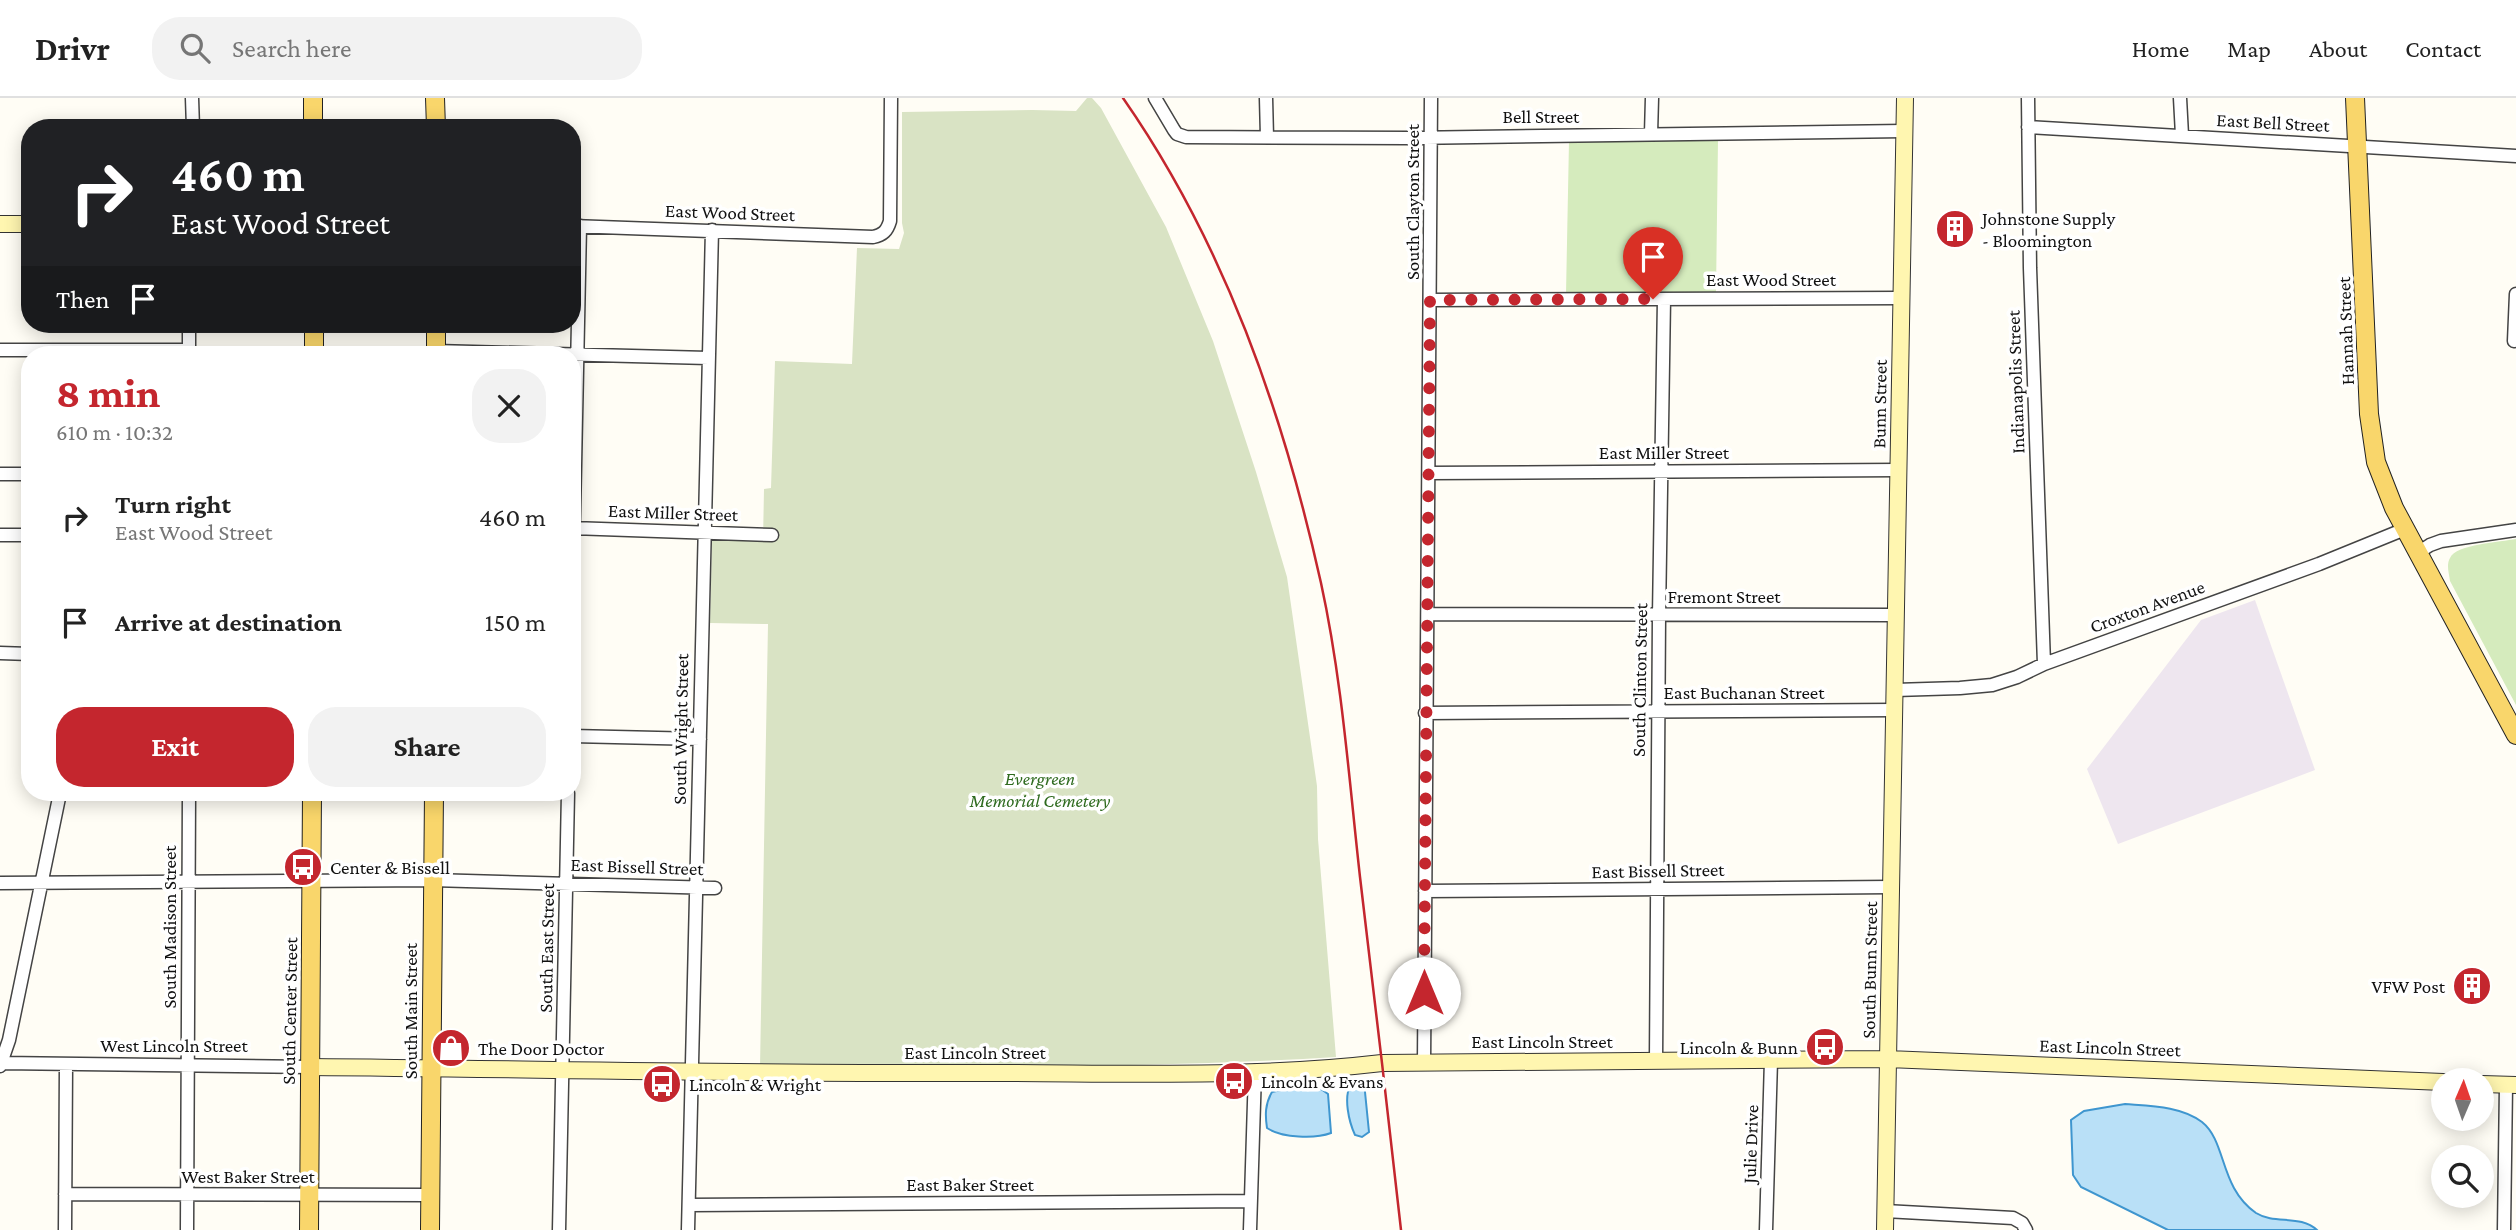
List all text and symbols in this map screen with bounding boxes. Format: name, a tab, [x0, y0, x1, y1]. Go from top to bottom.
search box	[152, 17, 642, 80]
icon: search	[176, 29, 214, 67]
text: Drivr	[35, 30, 110, 67]
text: Search here	[232, 34, 351, 63]
text: Home	[2132, 35, 2189, 62]
text: Map	[2227, 35, 2271, 62]
text: About	[2309, 35, 2367, 62]
text: Contact	[2405, 35, 2481, 62]
street label: Bell Street	[1503, 106, 1580, 127]
street label: East Bell Street	[2216, 109, 2331, 136]
street label: South Clayton Street	[1402, 123, 1423, 280]
icon: right	[56, 147, 147, 238]
text: 460 m	[171, 147, 305, 202]
street label: East Wood Street	[665, 200, 796, 225]
text: East Wood Street	[171, 205, 390, 241]
building icon: Johnstone Supply - Bloomington	[1934, 208, 1976, 250]
place label: Johnstone Supply - Bloomington	[1980, 208, 2116, 251]
pin	[1623, 227, 1683, 299]
icon: arrive	[1634, 238, 1672, 276]
street label: East Wood Street	[1706, 269, 1837, 290]
street label: Hannah Street	[2333, 276, 2358, 386]
icon: arrive	[124, 280, 162, 318]
text: Then	[56, 285, 110, 314]
street label: Indianapolis Street	[2002, 309, 2028, 454]
street label: Bunn Street	[1868, 359, 1891, 449]
text: 8 min	[56, 369, 160, 416]
button: close	[472, 369, 546, 443]
text: 610 m · 10:32	[56, 419, 173, 445]
street label: East Miller Street	[1599, 442, 1730, 463]
text: Turn right	[115, 490, 231, 519]
icon: right	[56, 499, 94, 537]
street label: East Miller Street	[607, 500, 739, 525]
text: 460 m	[479, 503, 546, 532]
text: East Wood Street	[115, 519, 272, 545]
street label: Croxton Avenue	[2087, 576, 2208, 637]
street label: Fremont Street	[1667, 586, 1781, 607]
street label: South Clinton Street	[1628, 602, 1651, 757]
icon: arrive	[56, 604, 94, 642]
text: Arrive at destination	[115, 608, 342, 637]
text: 150 m	[485, 608, 546, 637]
street label: South Wright Street	[669, 653, 692, 805]
street label: East Buchanan Street	[1664, 682, 1825, 703]
button: Exit	[56, 707, 294, 787]
button: Share	[308, 707, 546, 787]
park label: Evergreen Memorial Cemetery	[968, 768, 1111, 811]
street label: South Madison Street	[159, 845, 180, 1009]
bus stop icon: Center & Bissell	[282, 846, 324, 888]
street label: East Bissell Street	[570, 854, 705, 879]
place label: Center & Bissell	[330, 857, 450, 878]
street label: East Bissell Street	[1591, 859, 1725, 882]
street label: South East Street	[535, 882, 558, 1013]
street label: South Bunn Street	[1858, 900, 1881, 1039]
street label: South Center Street	[278, 936, 301, 1085]
street label: South Main Street	[400, 942, 421, 1079]
position arrow	[1387, 956, 1461, 1030]
building icon: VFW Post	[2451, 965, 2493, 1007]
place label: VFW Post	[2371, 976, 2446, 997]
bus stop icon: Lincoln & Bunn	[1804, 1026, 1846, 1068]
shop icon: The Door Doctor	[430, 1027, 472, 1069]
street label: East Lincoln Street	[1471, 1031, 1613, 1052]
street label: West Lincoln Street	[100, 1035, 248, 1056]
street label: East Lincoln Street	[2039, 1035, 2182, 1060]
place label: Lincoln & Bunn	[1680, 1037, 1798, 1058]
place label: The Door Doctor	[478, 1038, 605, 1059]
street label: East Lincoln Street	[904, 1042, 1046, 1063]
bus stop icon: Lincoln & Evans	[1213, 1060, 1255, 1102]
bus stop icon: Lincoln & Wright	[641, 1063, 683, 1105]
north arrow	[2431, 1068, 2494, 1130]
map controls	[2431, 1068, 2494, 1208]
place label: Lincoln & Evans	[1261, 1071, 1383, 1092]
place label: Lincoln & Wright	[689, 1074, 822, 1095]
street label: Julie Drive	[1739, 1104, 1762, 1186]
button: search	[2431, 1145, 2494, 1208]
street label: West Baker Street	[181, 1166, 316, 1187]
street label: East Baker Street	[906, 1174, 1035, 1195]

